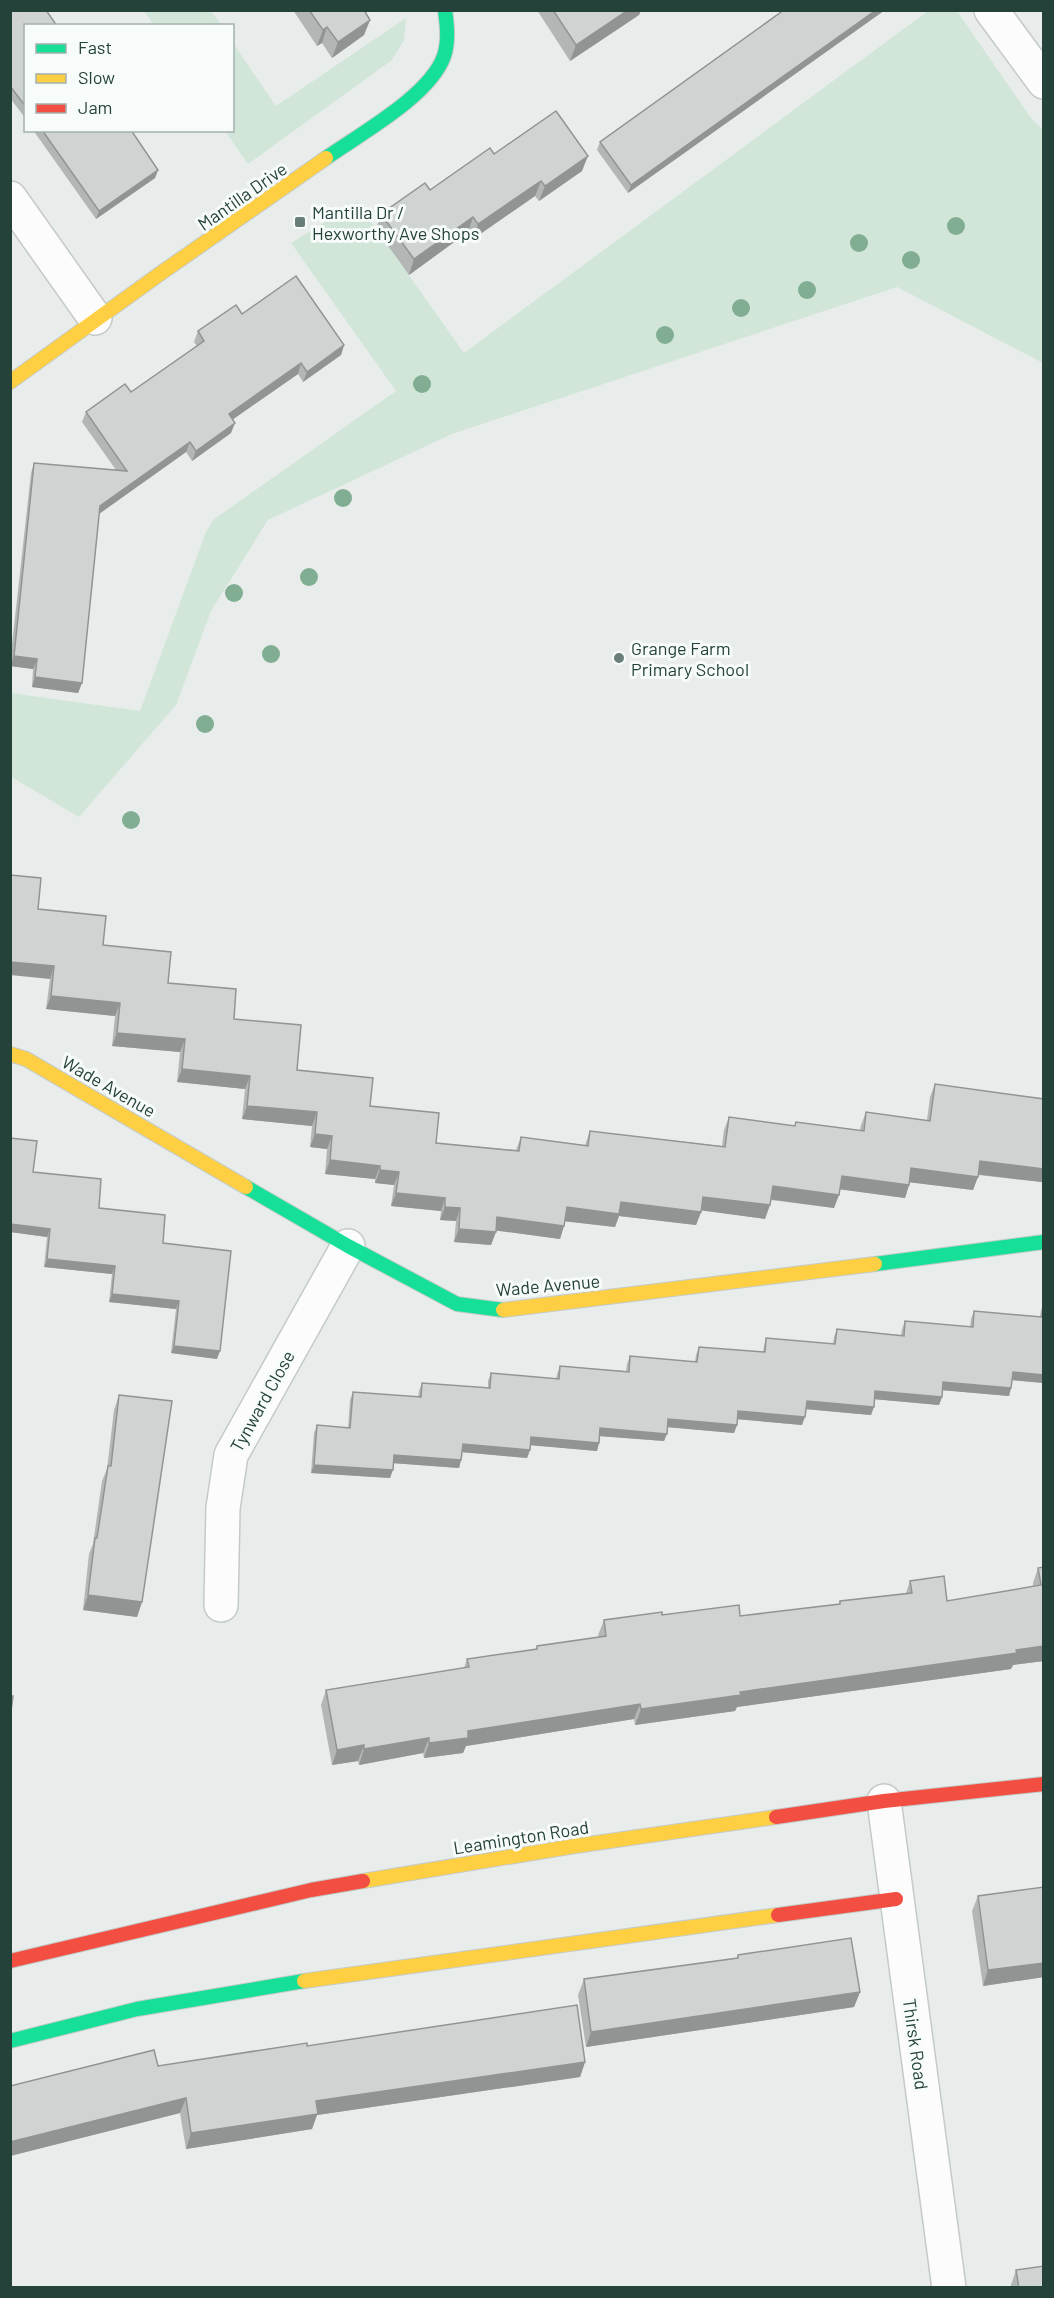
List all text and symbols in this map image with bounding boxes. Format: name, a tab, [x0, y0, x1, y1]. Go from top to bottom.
legend	[24, 24, 234, 132]
text: Fast	[78, 36, 112, 58]
text: Slow	[78, 66, 115, 88]
text: Jam	[78, 96, 112, 118]
street label: Mantilla Drive	[193, 157, 291, 235]
place label: Mantilla Dr / Hexworthy Ave Shops	[312, 201, 479, 244]
marker: Mantilla Dr / Hexworthy Ave Shops	[293, 215, 307, 229]
place label: Grange Farm Primary School	[631, 637, 749, 680]
marker: Grange Farm Primary School	[612, 651, 626, 665]
street label: Wade Avenue	[58, 1050, 160, 1122]
street label: Wade Avenue	[495, 1269, 601, 1301]
street label: Tynward Close	[225, 1346, 299, 1456]
street label: Leamington Road	[452, 1815, 590, 1859]
street label: Thirsk Road	[899, 1997, 933, 2091]

